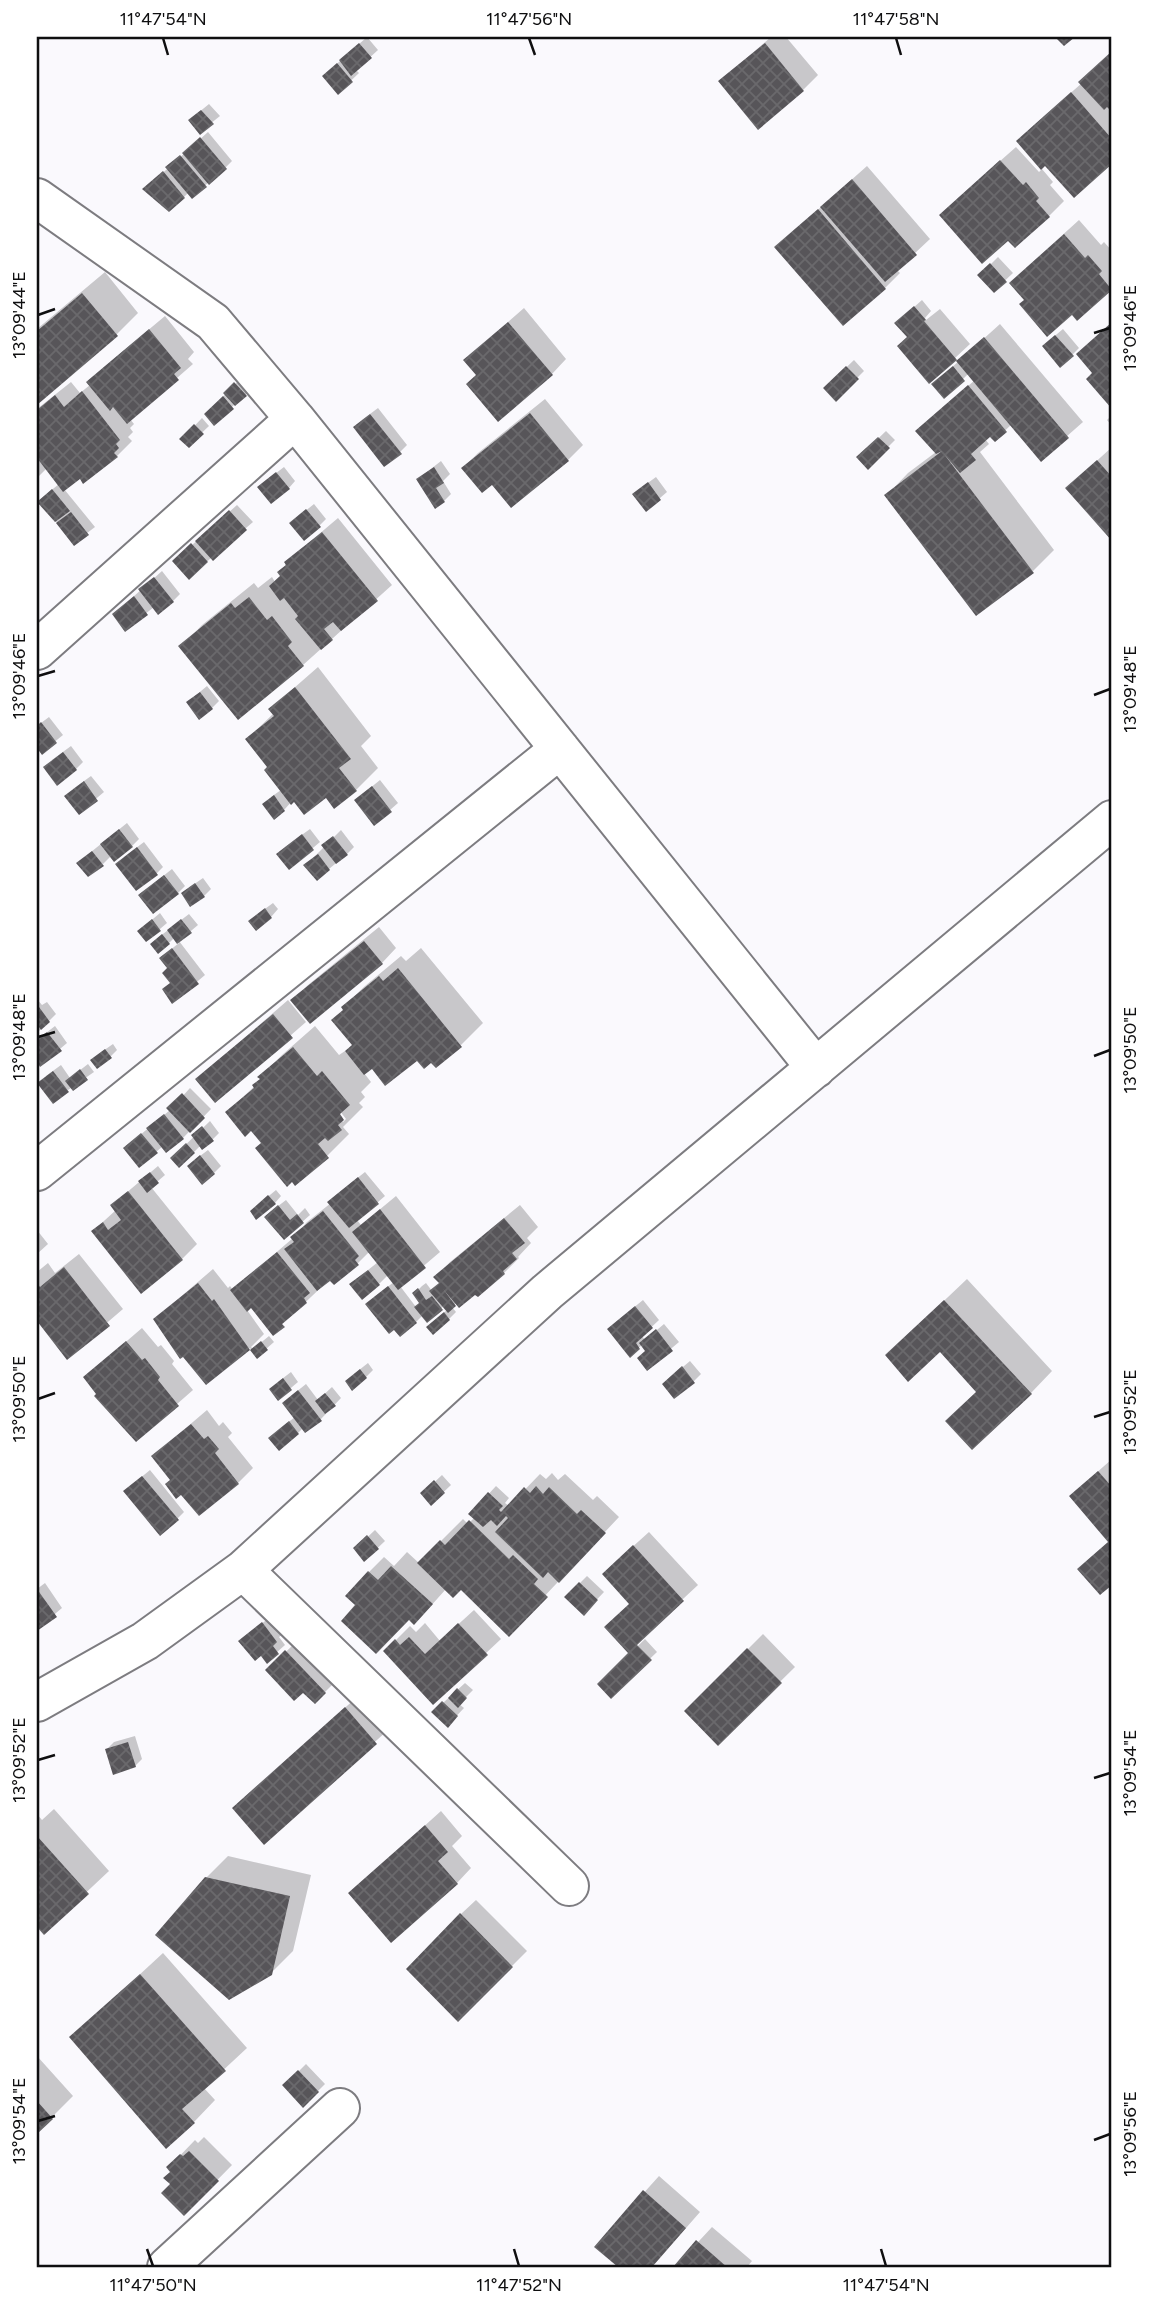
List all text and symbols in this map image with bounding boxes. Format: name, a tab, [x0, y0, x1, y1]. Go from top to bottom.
text: 11°47'54"N	[119, 8, 207, 30]
text: 11°47'56"N	[486, 8, 572, 30]
text: 11°47'58"N	[852, 8, 940, 30]
text: 13°09'44"E	[8, 271, 30, 359]
text: 13°09'46"E	[1119, 285, 1141, 371]
text: 13°09'46"E	[8, 633, 30, 719]
text: 13°09'48"E	[1119, 645, 1141, 733]
text: 13°09'48"E	[8, 993, 30, 1081]
text: 13°09'50"E	[1119, 1006, 1141, 1094]
text: 13°09'50"E	[8, 1355, 30, 1443]
text: 13°09'52"E	[1119, 1369, 1141, 1455]
text: 13°09'52"E	[8, 1717, 30, 1803]
text: 13°09'54"E	[1119, 1729, 1141, 1817]
text: 13°09'54"E	[8, 2077, 30, 2165]
text: 13°09'56"E	[1119, 2091, 1141, 2177]
text: 11°47'50"N	[109, 2274, 197, 2296]
text: 11°47'52"N	[476, 2274, 562, 2296]
text: 11°47'54"N	[842, 2274, 930, 2296]

